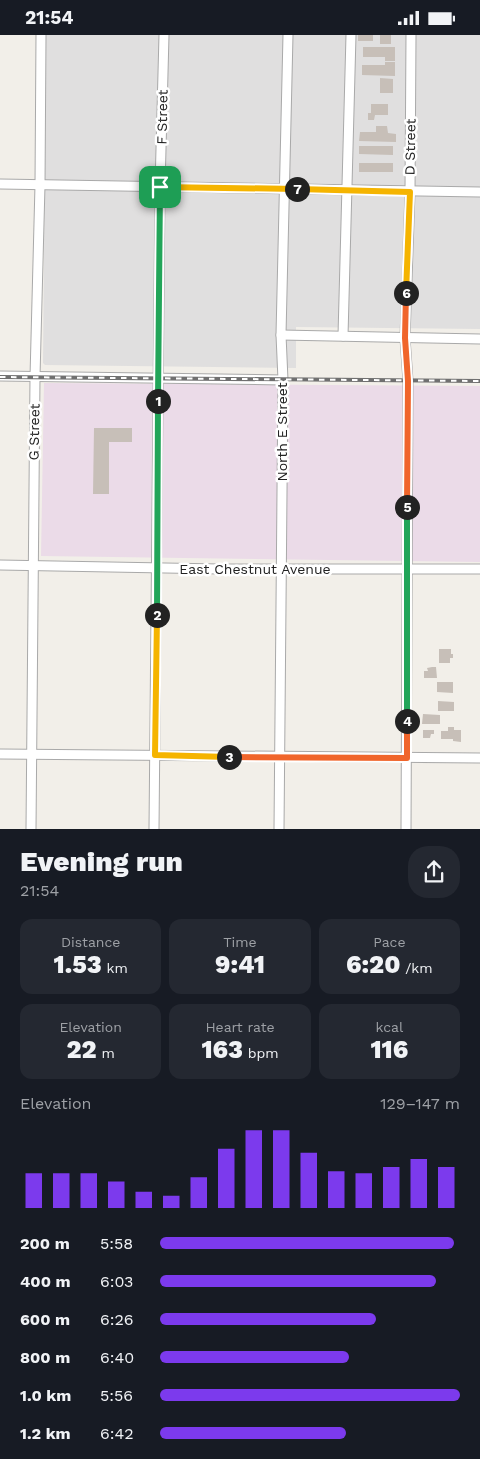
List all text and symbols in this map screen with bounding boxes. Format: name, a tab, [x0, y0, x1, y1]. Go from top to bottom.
text: 21:54	[25, 6, 74, 29]
street label: F Street	[154, 89, 170, 145]
street label: D Street	[402, 118, 418, 176]
pin	[139, 166, 181, 208]
icon: arrive	[146, 173, 174, 201]
pin: 7	[284, 177, 310, 201]
text: 7	[293, 181, 302, 197]
pin: 6	[394, 281, 418, 305]
text: 6	[402, 285, 411, 301]
street label: North E Street	[274, 382, 290, 482]
pin: 1	[146, 389, 170, 413]
text: 1	[155, 393, 162, 409]
street label: G Street	[26, 403, 42, 461]
pin: 5	[394, 495, 420, 519]
text: 5	[403, 499, 412, 515]
street label: East Chestnut Avenue	[179, 561, 331, 577]
pin: 2	[144, 603, 170, 627]
text: 2	[153, 607, 162, 623]
pin: 4	[394, 709, 420, 733]
text: 4	[403, 713, 412, 729]
pin: 3	[216, 745, 242, 769]
text: 3	[225, 749, 234, 765]
text: Evening run	[20, 845, 183, 878]
button: share	[408, 846, 460, 898]
text: 21:54	[20, 881, 59, 900]
text: Distance	[61, 934, 120, 950]
text: Time	[223, 934, 257, 950]
text: Pace	[373, 934, 406, 950]
text: 1.53	[54, 950, 102, 979]
text: 9:41	[215, 950, 265, 979]
text: 6:20	[346, 950, 400, 979]
text: km	[102, 960, 128, 976]
text: /km	[400, 960, 433, 976]
text: Elevation	[59, 1019, 122, 1035]
text: Heart rate	[205, 1019, 275, 1035]
text: kcal	[375, 1019, 403, 1035]
text: 22	[67, 1035, 97, 1064]
text: 163	[201, 1035, 243, 1064]
text: 116	[370, 1035, 408, 1064]
text: m	[97, 1045, 115, 1061]
text: bpm	[243, 1045, 279, 1061]
text: Elevation	[20, 1094, 91, 1113]
text: 129–147 m	[380, 1094, 460, 1113]
text: 200 m	[20, 1234, 70, 1253]
text: 5:58	[100, 1234, 133, 1253]
text: 400 m	[20, 1272, 71, 1291]
text: 6:03	[100, 1272, 133, 1291]
text: 600 m	[20, 1310, 70, 1329]
text: 6:26	[100, 1310, 134, 1329]
text: 800 m	[20, 1348, 70, 1367]
text: 6:40	[100, 1348, 134, 1367]
text: 1.0 km	[20, 1386, 71, 1405]
text: 5:56	[100, 1386, 133, 1405]
text: 1.2 km	[20, 1424, 71, 1443]
text: 6:42	[100, 1424, 134, 1443]

